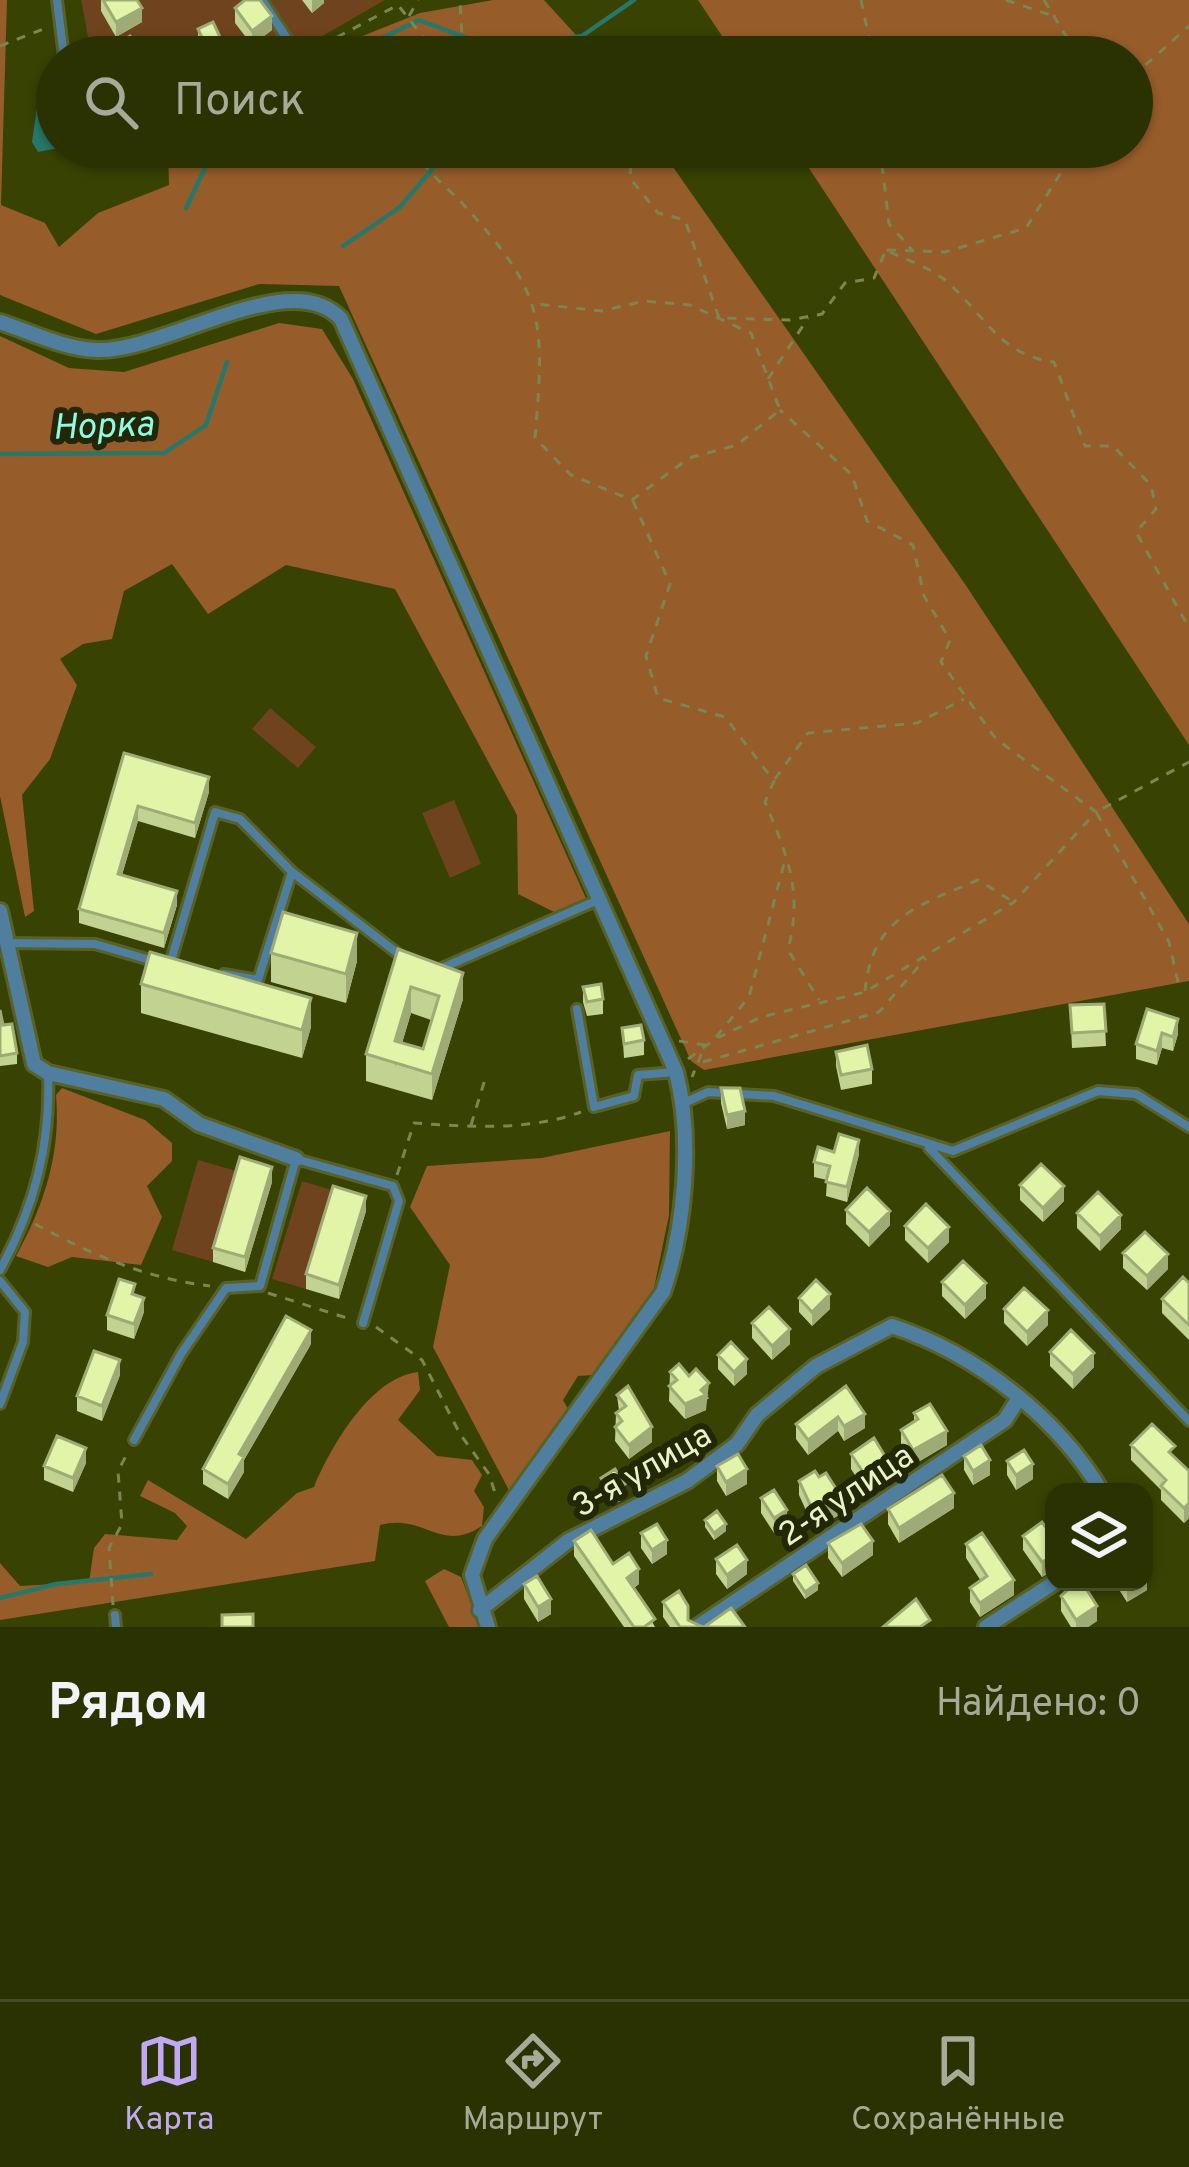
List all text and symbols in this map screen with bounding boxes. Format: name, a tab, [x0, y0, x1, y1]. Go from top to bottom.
search box	[36, 36, 1153, 168]
icon: search	[78, 69, 144, 135]
text: Поиск	[174, 74, 305, 131]
water label: Норка	[52, 403, 155, 453]
street label: 3-я улица	[566, 1416, 720, 1529]
street label: 2-я улица	[772, 1437, 923, 1558]
map controls	[1045, 1483, 1153, 1591]
button: layers	[1045, 1483, 1153, 1591]
text: Рядом	[48, 1673, 208, 1738]
text: Найдено: 0	[936, 1681, 1141, 1730]
tab: Карта	[124, 2028, 214, 2142]
tab: Маршрут	[462, 2028, 603, 2142]
tab: Сохранённые	[851, 2028, 1065, 2142]

